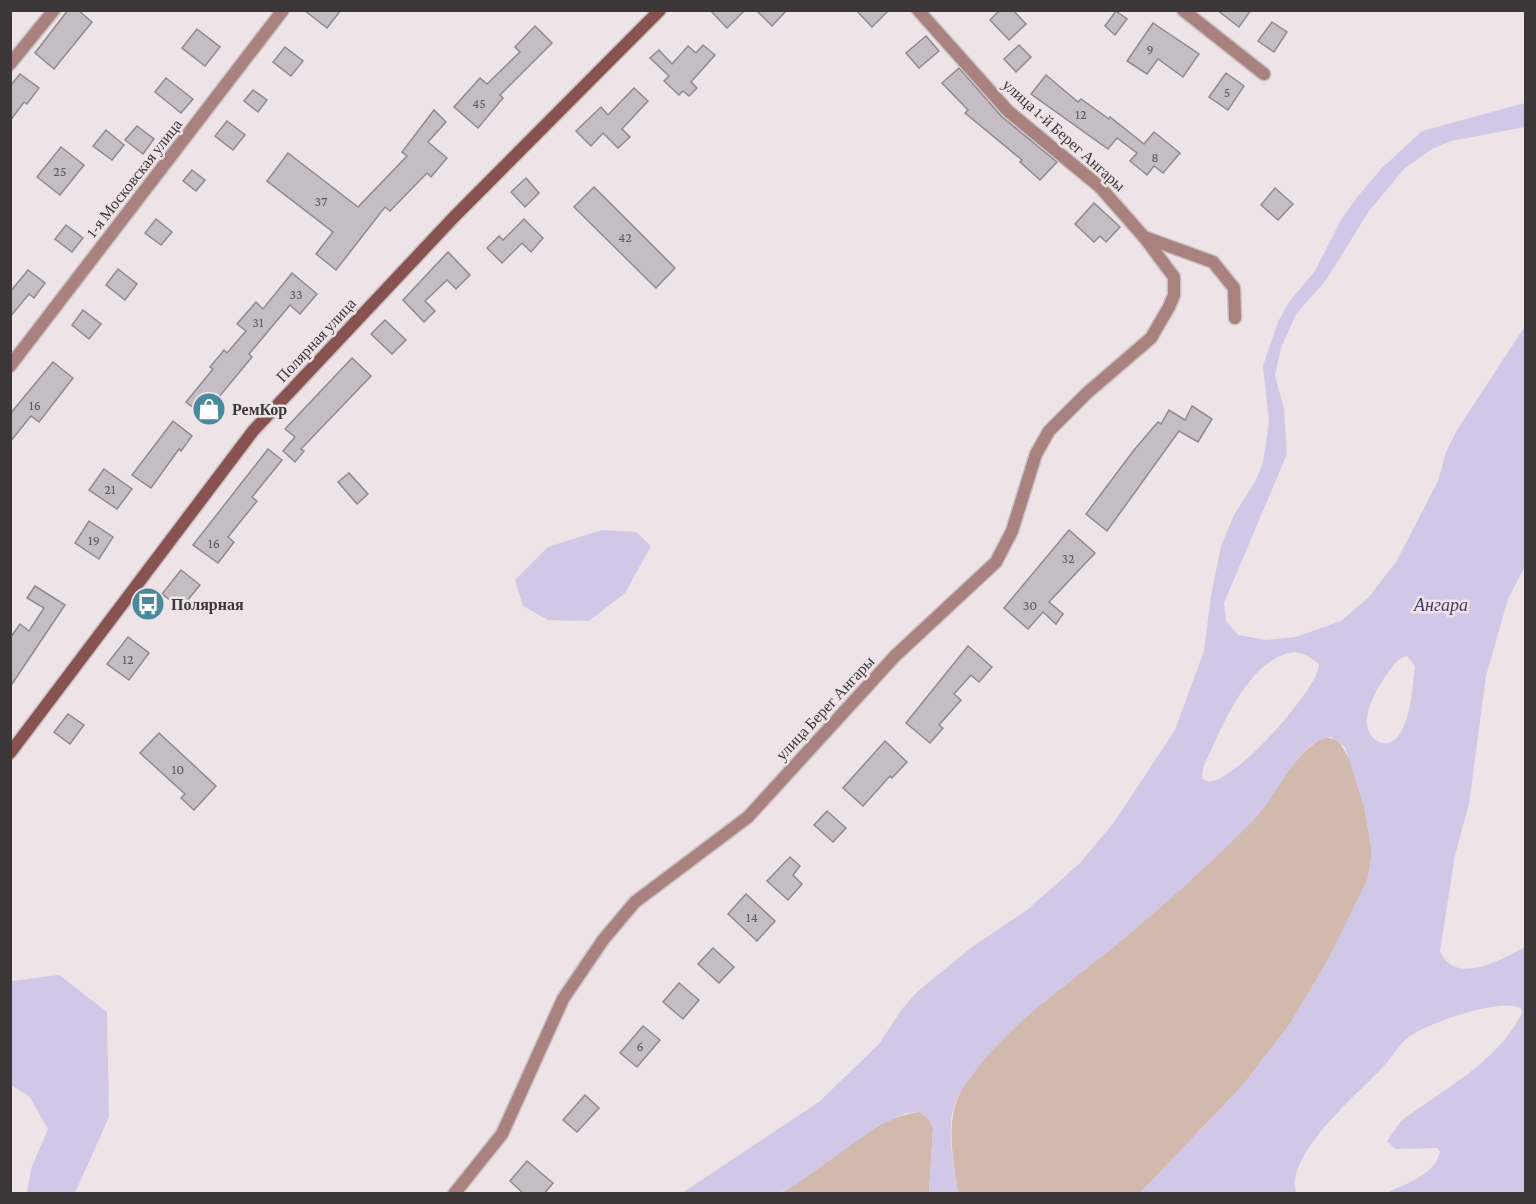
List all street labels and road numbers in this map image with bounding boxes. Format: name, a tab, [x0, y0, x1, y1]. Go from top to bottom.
street label: улица 1-й Берег Ангары	[999, 76, 1129, 195]
street label: 1-я Московская улица	[83, 116, 186, 241]
street label: Полярная улица	[273, 295, 360, 386]
street label: улица Берег Ангары	[772, 652, 878, 764]

